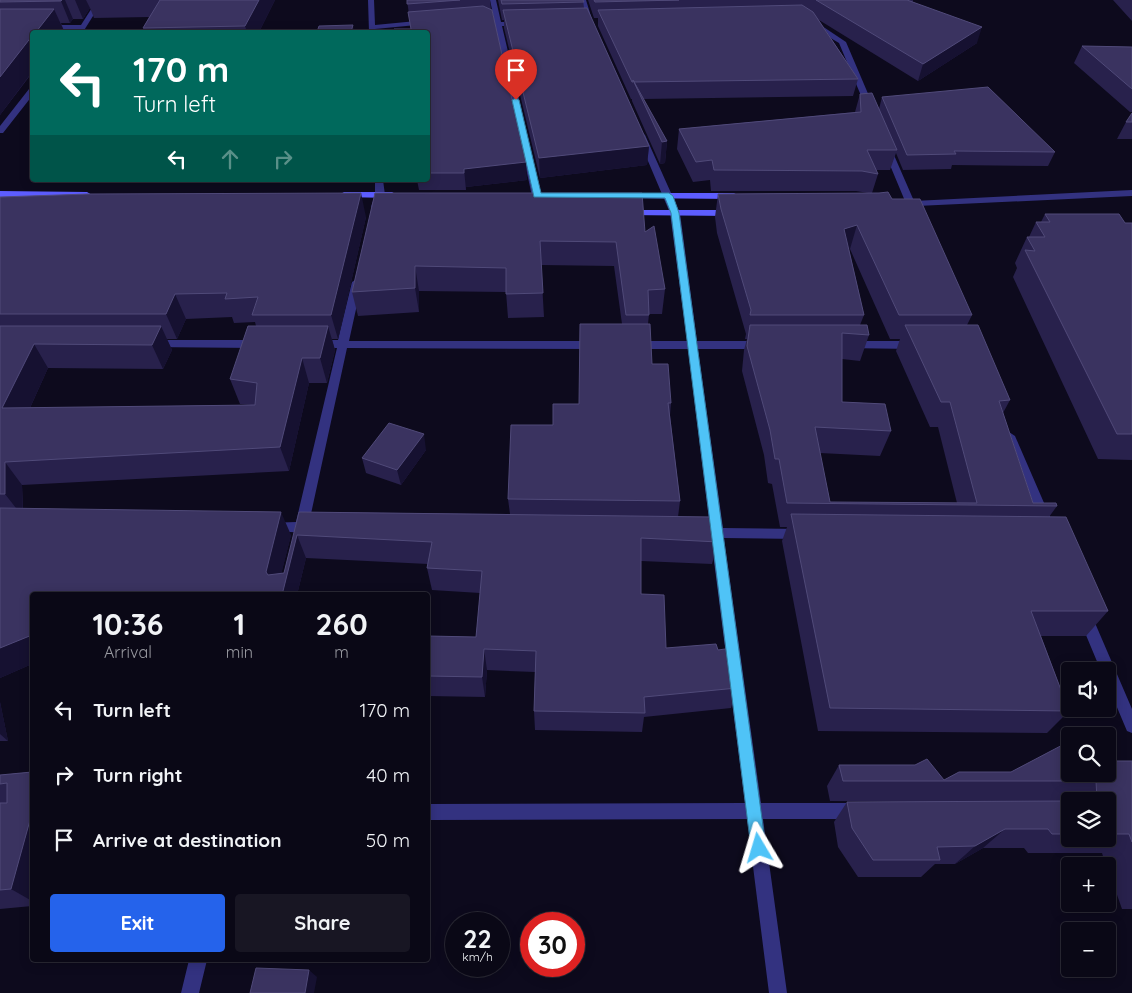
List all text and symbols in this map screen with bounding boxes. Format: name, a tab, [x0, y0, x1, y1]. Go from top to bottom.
text: 170 m	[133, 47, 229, 91]
pin	[495, 49, 537, 100]
icon: left	[50, 50, 115, 115]
icon: arrive	[502, 56, 530, 84]
text: Turn left	[133, 90, 216, 118]
icon: left	[163, 145, 191, 173]
icon: ahead	[216, 145, 244, 173]
icon: right	[269, 145, 297, 173]
text: 10:36	[92, 605, 163, 643]
text: 1	[234, 605, 245, 643]
text: 260	[315, 605, 368, 643]
text: Arrival	[104, 642, 152, 662]
text: min	[226, 642, 253, 662]
text: m	[334, 642, 349, 662]
map controls	[1061, 662, 1116, 977]
button: sound	[1061, 662, 1116, 717]
icon: left	[50, 696, 78, 724]
text: Turn left	[93, 698, 171, 722]
text: 170 m	[359, 698, 410, 722]
button: search	[1061, 727, 1116, 782]
icon: right	[50, 761, 78, 789]
text: Turn right	[93, 763, 182, 787]
text: 40 m	[366, 763, 410, 787]
button: layers	[1061, 792, 1116, 847]
position arrow	[732, 821, 784, 873]
icon: arrive	[50, 826, 78, 854]
text: Arrive at destination	[93, 828, 282, 852]
text: 50 m	[366, 828, 410, 852]
button: +	[1061, 857, 1116, 912]
button: Exit	[50, 894, 225, 952]
button: Share	[235, 894, 410, 952]
speed limit sign: 30	[520, 912, 585, 977]
button: −	[1061, 922, 1116, 977]
text: 22	[463, 923, 492, 954]
text: km/h	[462, 949, 493, 964]

